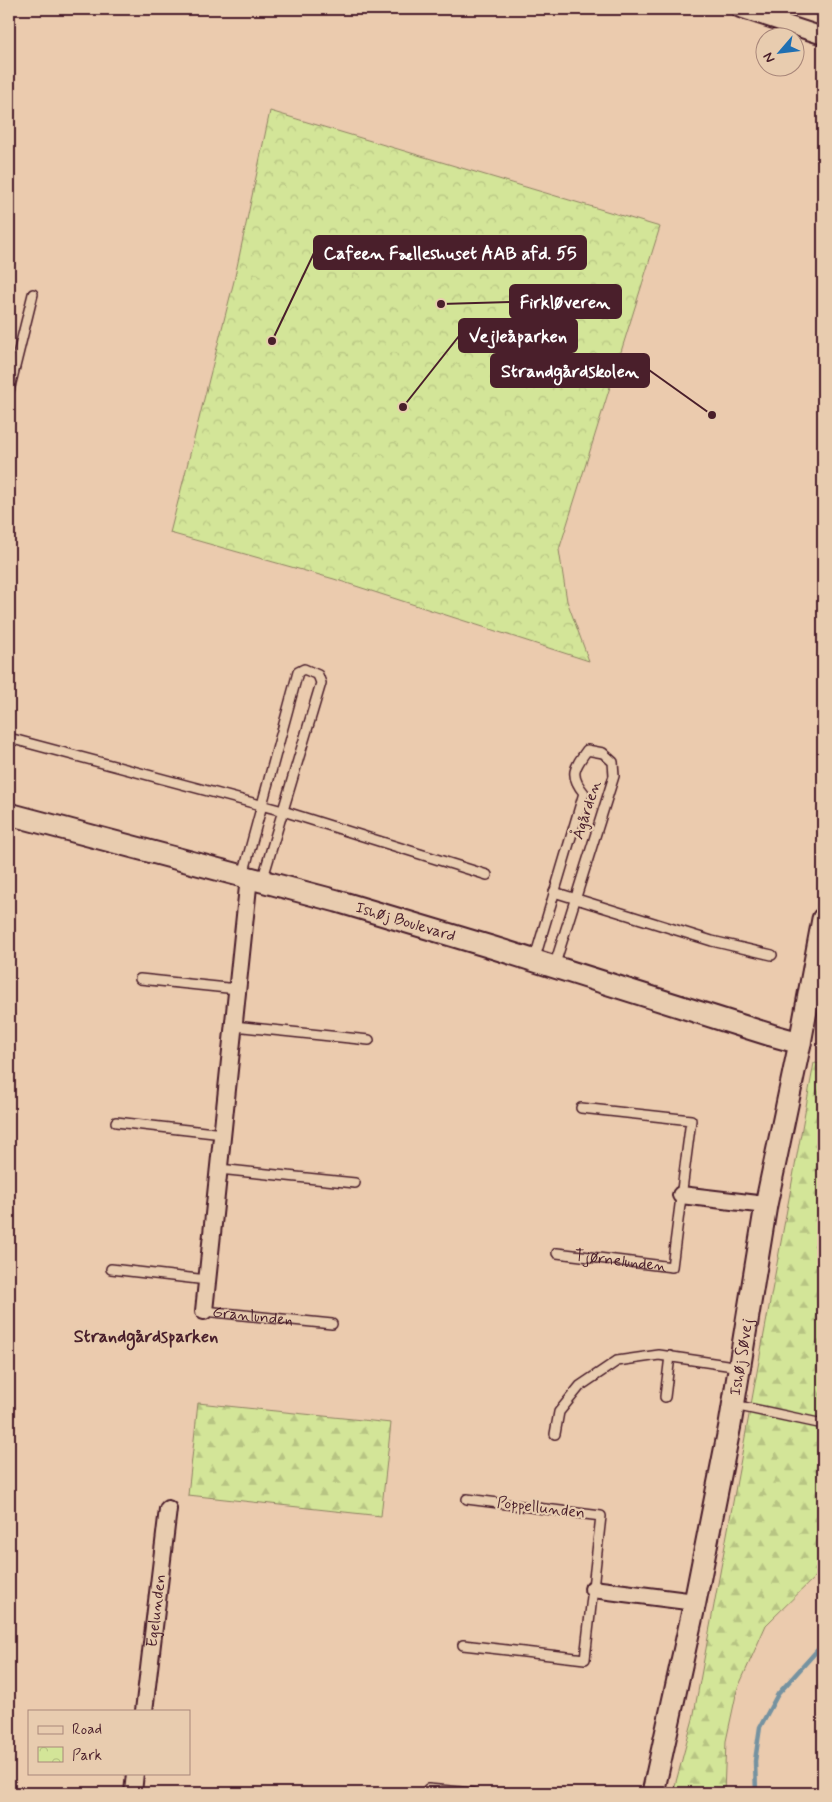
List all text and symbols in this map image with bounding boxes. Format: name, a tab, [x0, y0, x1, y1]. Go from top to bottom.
north arrow	[754, 28, 804, 78]
text: N	[759, 49, 780, 66]
callout: Cafeen Fælleshuset AAB afd. 55	[314, 236, 586, 269]
text: Cafeen Fælleshuset AAB afd. 55	[323, 242, 577, 266]
callout: Firkløveren	[510, 285, 621, 318]
text: Firkløveren	[520, 291, 611, 315]
callout: Vejleåparken	[459, 319, 577, 352]
text: Vejleåparken	[469, 325, 567, 349]
callout: Strandgårdskolen	[491, 354, 649, 387]
text: Strandgårdskolen	[501, 360, 640, 386]
street label: Ågården	[568, 778, 606, 842]
street label: Ishøj Boulevard	[353, 897, 458, 946]
street label: Tjørnelunden	[573, 1245, 668, 1277]
street label: Granlunden	[211, 1301, 294, 1330]
street label: Ishøj Søvej	[724, 1317, 758, 1397]
district label: Strandgårdsparken	[74, 1325, 218, 1351]
street label: Poppellunden	[496, 1492, 586, 1524]
street label: Egelunden	[141, 1573, 171, 1648]
legend	[28, 1710, 190, 1774]
text: Road	[72, 1720, 102, 1740]
text: Park	[72, 1746, 102, 1766]

